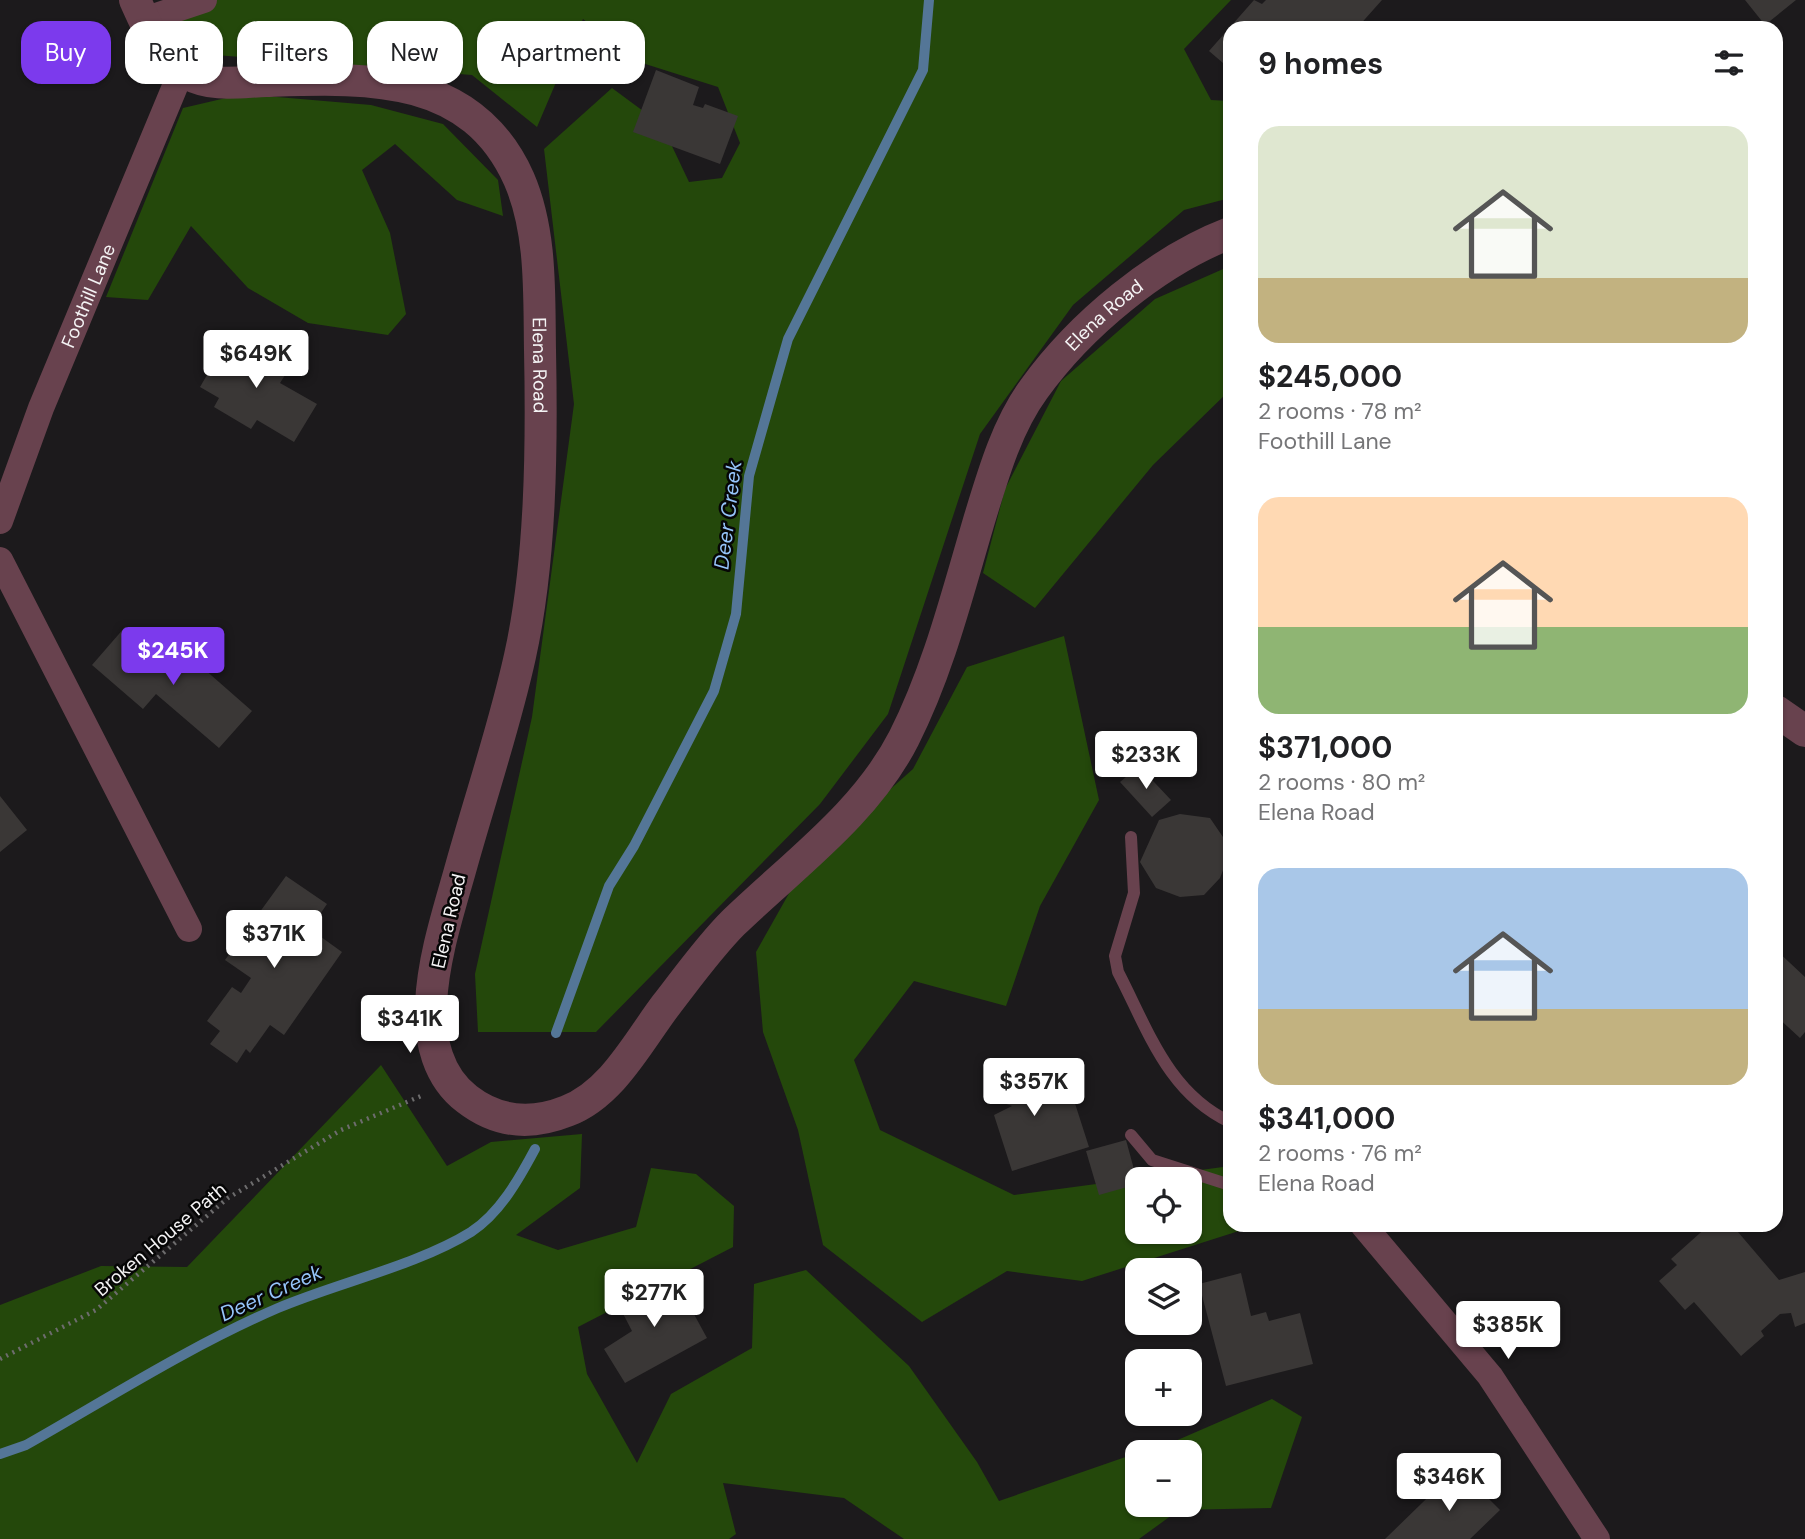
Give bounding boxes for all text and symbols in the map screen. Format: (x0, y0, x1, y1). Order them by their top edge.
chip: Buy (21, 21, 111, 84)
chip: Rent (125, 21, 223, 84)
chip: Filters (237, 21, 353, 84)
chip: New (367, 21, 463, 84)
chip: Apartment (477, 21, 645, 84)
text: 9 homes (1258, 44, 1383, 83)
icon: filters (1710, 44, 1748, 82)
icon: home (1440, 171, 1566, 297)
street label: Foothill Lane (56, 240, 121, 352)
street label: Elena Road (1060, 274, 1148, 356)
street label: Elena Road (527, 317, 553, 413)
pin: $649K (207, 330, 305, 390)
text: $649K (219, 338, 293, 368)
text: $245,000 (1258, 357, 1402, 396)
text: 2 rooms · 78 m² (1258, 396, 1422, 426)
text: Foothill Lane (1258, 426, 1392, 456)
water label: Deer Creek (707, 459, 749, 571)
icon: home (1440, 542, 1566, 668)
pin: $245K (124, 628, 222, 687)
text: $245K (137, 635, 209, 665)
text: $371,000 (1258, 728, 1392, 767)
pin: $233K (1097, 732, 1195, 791)
text: $233K (1111, 739, 1181, 769)
text: 2 rooms · 80 m² (1258, 767, 1425, 797)
text: Elena Road (1258, 797, 1375, 827)
street label: Elena Road (425, 871, 471, 971)
pin: $371K (225, 911, 323, 970)
icon: home (1440, 913, 1566, 1039)
text: $371K (242, 918, 306, 948)
pin: $341K (361, 996, 459, 1055)
text: $341K (377, 1003, 443, 1033)
pin: $357K (985, 1058, 1083, 1118)
text: $357K (999, 1066, 1069, 1096)
text: $341,000 (1258, 1099, 1395, 1138)
text: 2 rooms · 76 m² (1258, 1138, 1422, 1168)
map controls (1125, 1167, 1202, 1517)
button: locate (1125, 1167, 1202, 1244)
text: Elena Road (1258, 1168, 1375, 1198)
street label: Broken House Path (89, 1177, 231, 1302)
water label: Deer Creek (215, 1258, 327, 1328)
button: layers (1125, 1258, 1202, 1335)
pin: $277K (605, 1270, 703, 1329)
text: $277K (621, 1277, 687, 1307)
pin: $385K (1459, 1302, 1557, 1361)
text: $385K (1472, 1309, 1544, 1339)
button: + (1125, 1349, 1202, 1426)
button: − (1125, 1440, 1202, 1517)
pin: $346K (1400, 1454, 1498, 1513)
text: $346K (1413, 1461, 1485, 1491)

